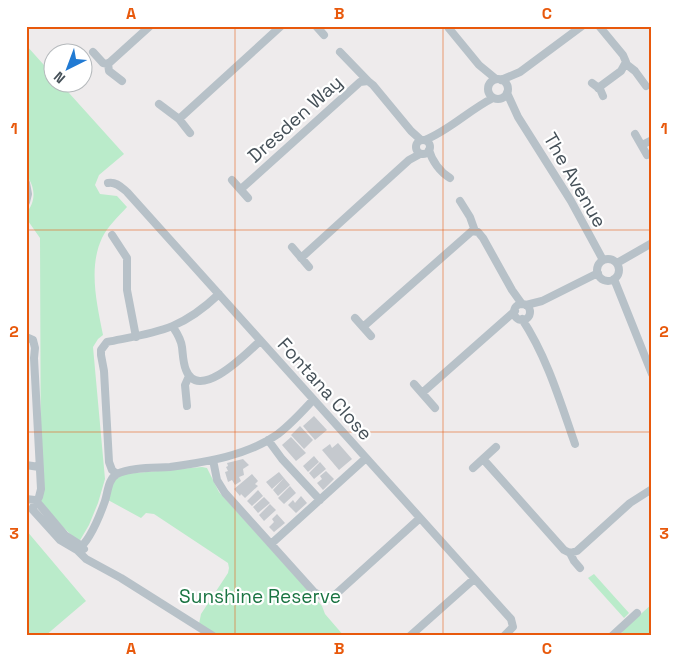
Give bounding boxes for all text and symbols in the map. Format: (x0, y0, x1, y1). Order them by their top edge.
text: A (126, 3, 136, 24)
text: B (334, 3, 344, 24)
text: C (542, 3, 552, 24)
north arrow (42, 42, 92, 92)
text: N (50, 68, 69, 87)
street label: Dresden Way (242, 70, 348, 168)
text: 1 (10, 118, 18, 139)
text: 1 (660, 118, 668, 139)
street label: The Avenue (538, 128, 612, 232)
text: 2 (9, 321, 19, 342)
text: 2 (659, 321, 669, 342)
street label: Fontana Close (272, 332, 378, 446)
text: 3 (9, 523, 19, 544)
text: 3 (659, 523, 669, 544)
park label: Sunshine Reserve (179, 584, 341, 609)
text: A (126, 638, 136, 659)
text: B (334, 638, 344, 659)
text: C (542, 638, 552, 659)

